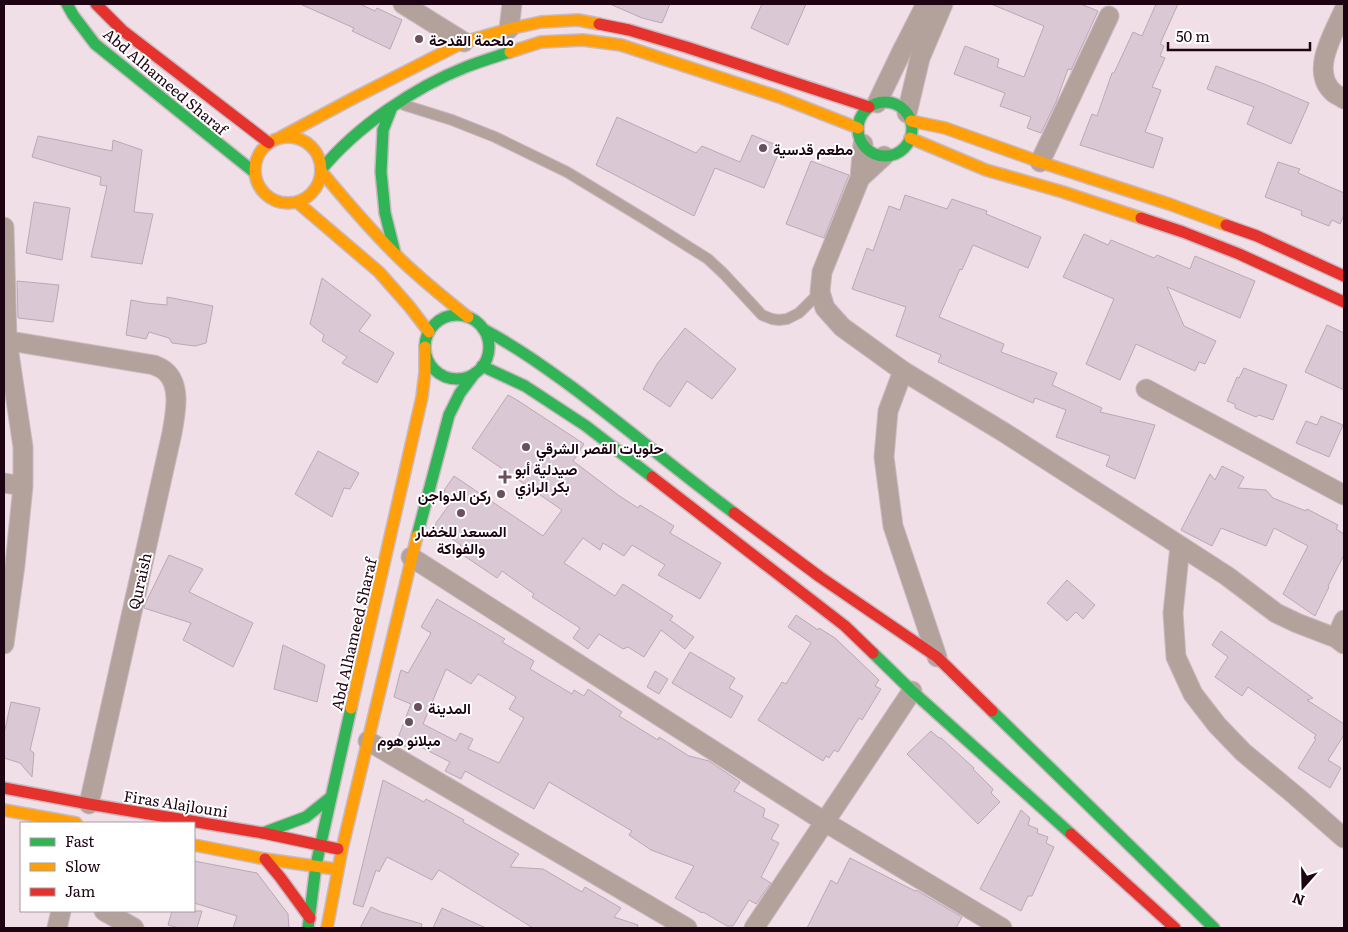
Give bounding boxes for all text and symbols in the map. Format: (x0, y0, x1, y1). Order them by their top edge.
scale bar (1168, 20, 1310, 52)
street label: Abd Alhameed Sharaf (99, 22, 234, 141)
text: 50 m (1176, 24, 1210, 47)
place label: ملحمة القدحة (429, 28, 514, 51)
marker: ملحمة القدحة (413, 33, 425, 45)
place label: مطعم قدسية (773, 137, 853, 160)
marker: مطعم قدسية (757, 142, 769, 154)
place label: حلويات القصر الشرقي (536, 436, 664, 462)
marker: حلويات القصر الشرقي (520, 441, 532, 453)
place label: صيدلية أبو بكر الرازي (515, 457, 578, 500)
marker: صيدلية أبو بكر الرازي (499, 471, 511, 483)
place label: ركن الدواجن (418, 483, 491, 506)
marker: ركن الدواجن (495, 488, 507, 500)
marker: المسعد للخضار والفواكة (455, 507, 467, 519)
place label: المسعد للخضار والفواكة (414, 519, 507, 559)
street label: Quraish (121, 550, 157, 612)
street label: Abd Alhameed Sharaf (324, 554, 382, 713)
place label: المدينة (428, 696, 471, 719)
marker: المدينة (412, 701, 424, 713)
marker: مبلانو هوم (403, 716, 415, 728)
place label: مبلانو هوم (377, 728, 441, 751)
street label: Firas Alajlouni (122, 783, 230, 823)
legend (20, 822, 195, 912)
text: Fast (65, 829, 94, 852)
text: Slow (65, 854, 100, 877)
north arrow (1278, 862, 1328, 912)
text: Jam (65, 879, 96, 902)
text: N (1289, 889, 1307, 912)

